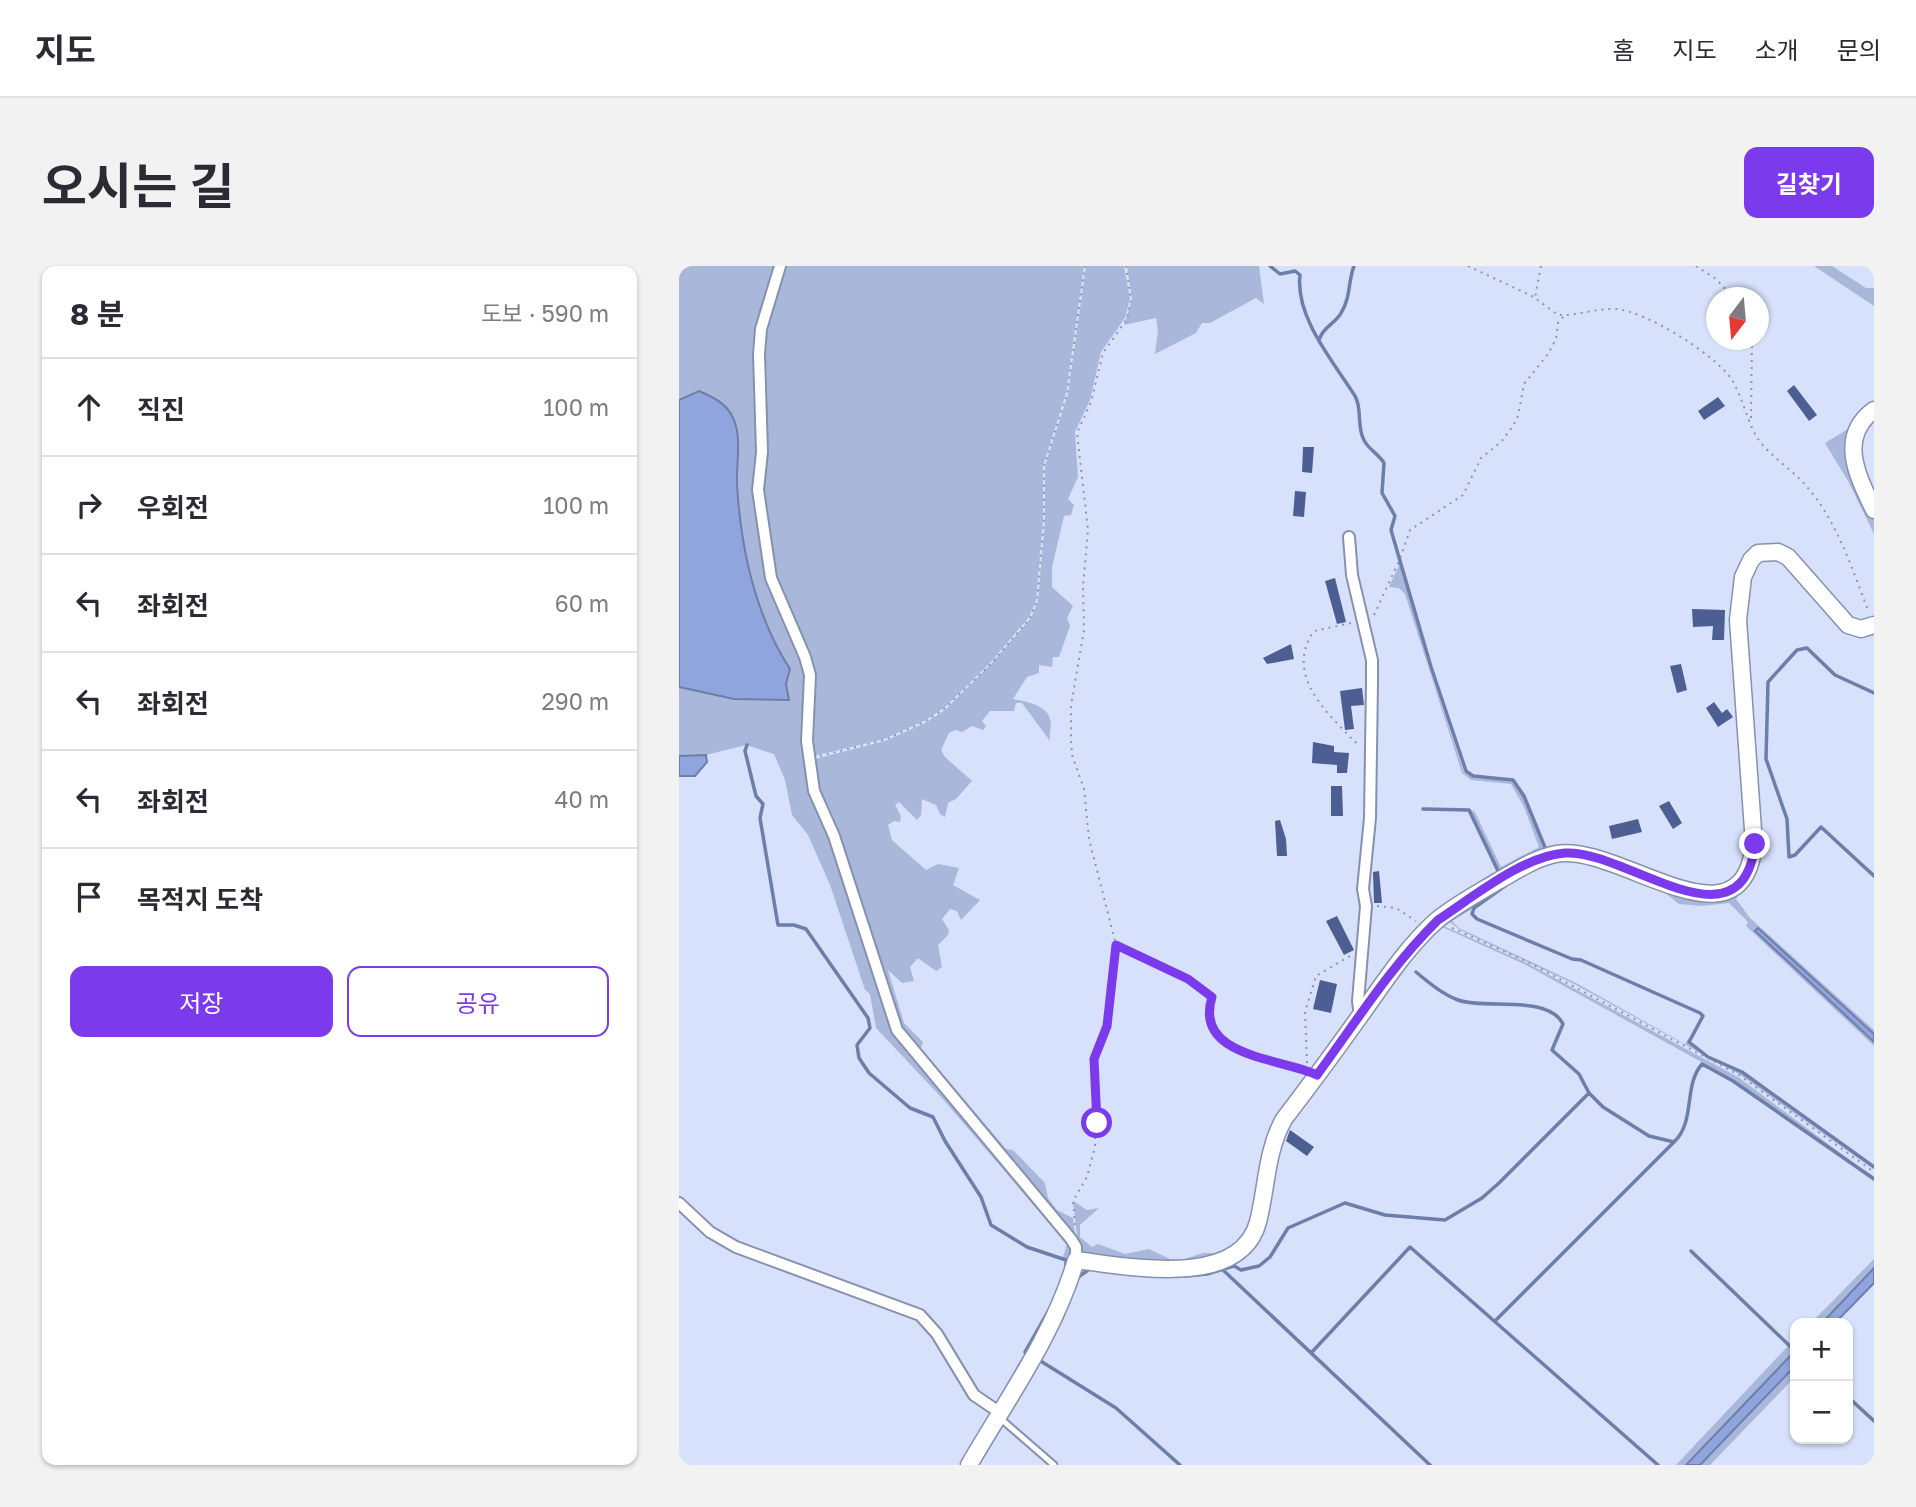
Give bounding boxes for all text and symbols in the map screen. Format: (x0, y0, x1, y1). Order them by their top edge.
text: 지도 (35, 30, 96, 69)
text: 홈 (1612, 35, 1634, 64)
text: 지도 (1672, 35, 1717, 64)
text: 소개 (1755, 35, 1799, 64)
text: 문의 (1837, 35, 1881, 64)
button: 길찾기 (1744, 147, 1874, 218)
text: 오시는 길 (42, 156, 235, 215)
north arrow (1706, 287, 1769, 350)
text: 8 분 (70, 296, 124, 332)
text: 도보 · 590 m (481, 299, 609, 327)
icon: ahead (70, 388, 108, 426)
text: 100 m (543, 393, 609, 421)
text: 직진 (137, 394, 185, 425)
icon: right (70, 486, 108, 524)
text: 100 m (543, 491, 609, 519)
text: 우회전 (137, 492, 209, 523)
icon: left (70, 584, 108, 622)
text: 60 m (555, 589, 609, 617)
text: 좌회전 (137, 590, 209, 621)
icon: left (70, 682, 108, 720)
text: 290 m (541, 687, 609, 715)
text: 좌회전 (137, 688, 209, 719)
icon: left (70, 780, 108, 818)
text: 40 m (555, 785, 609, 813)
text: 좌회전 (137, 786, 209, 817)
route end (1739, 828, 1770, 859)
icon: arrive (70, 878, 108, 916)
text: 목적지 도착 (137, 884, 263, 915)
button: 저장 (70, 966, 333, 1037)
button: 공유 (347, 966, 609, 1037)
route start (1081, 1107, 1112, 1138)
map controls (1790, 1318, 1853, 1444)
button: + (1790, 1318, 1853, 1381)
button: − (1790, 1381, 1853, 1444)

